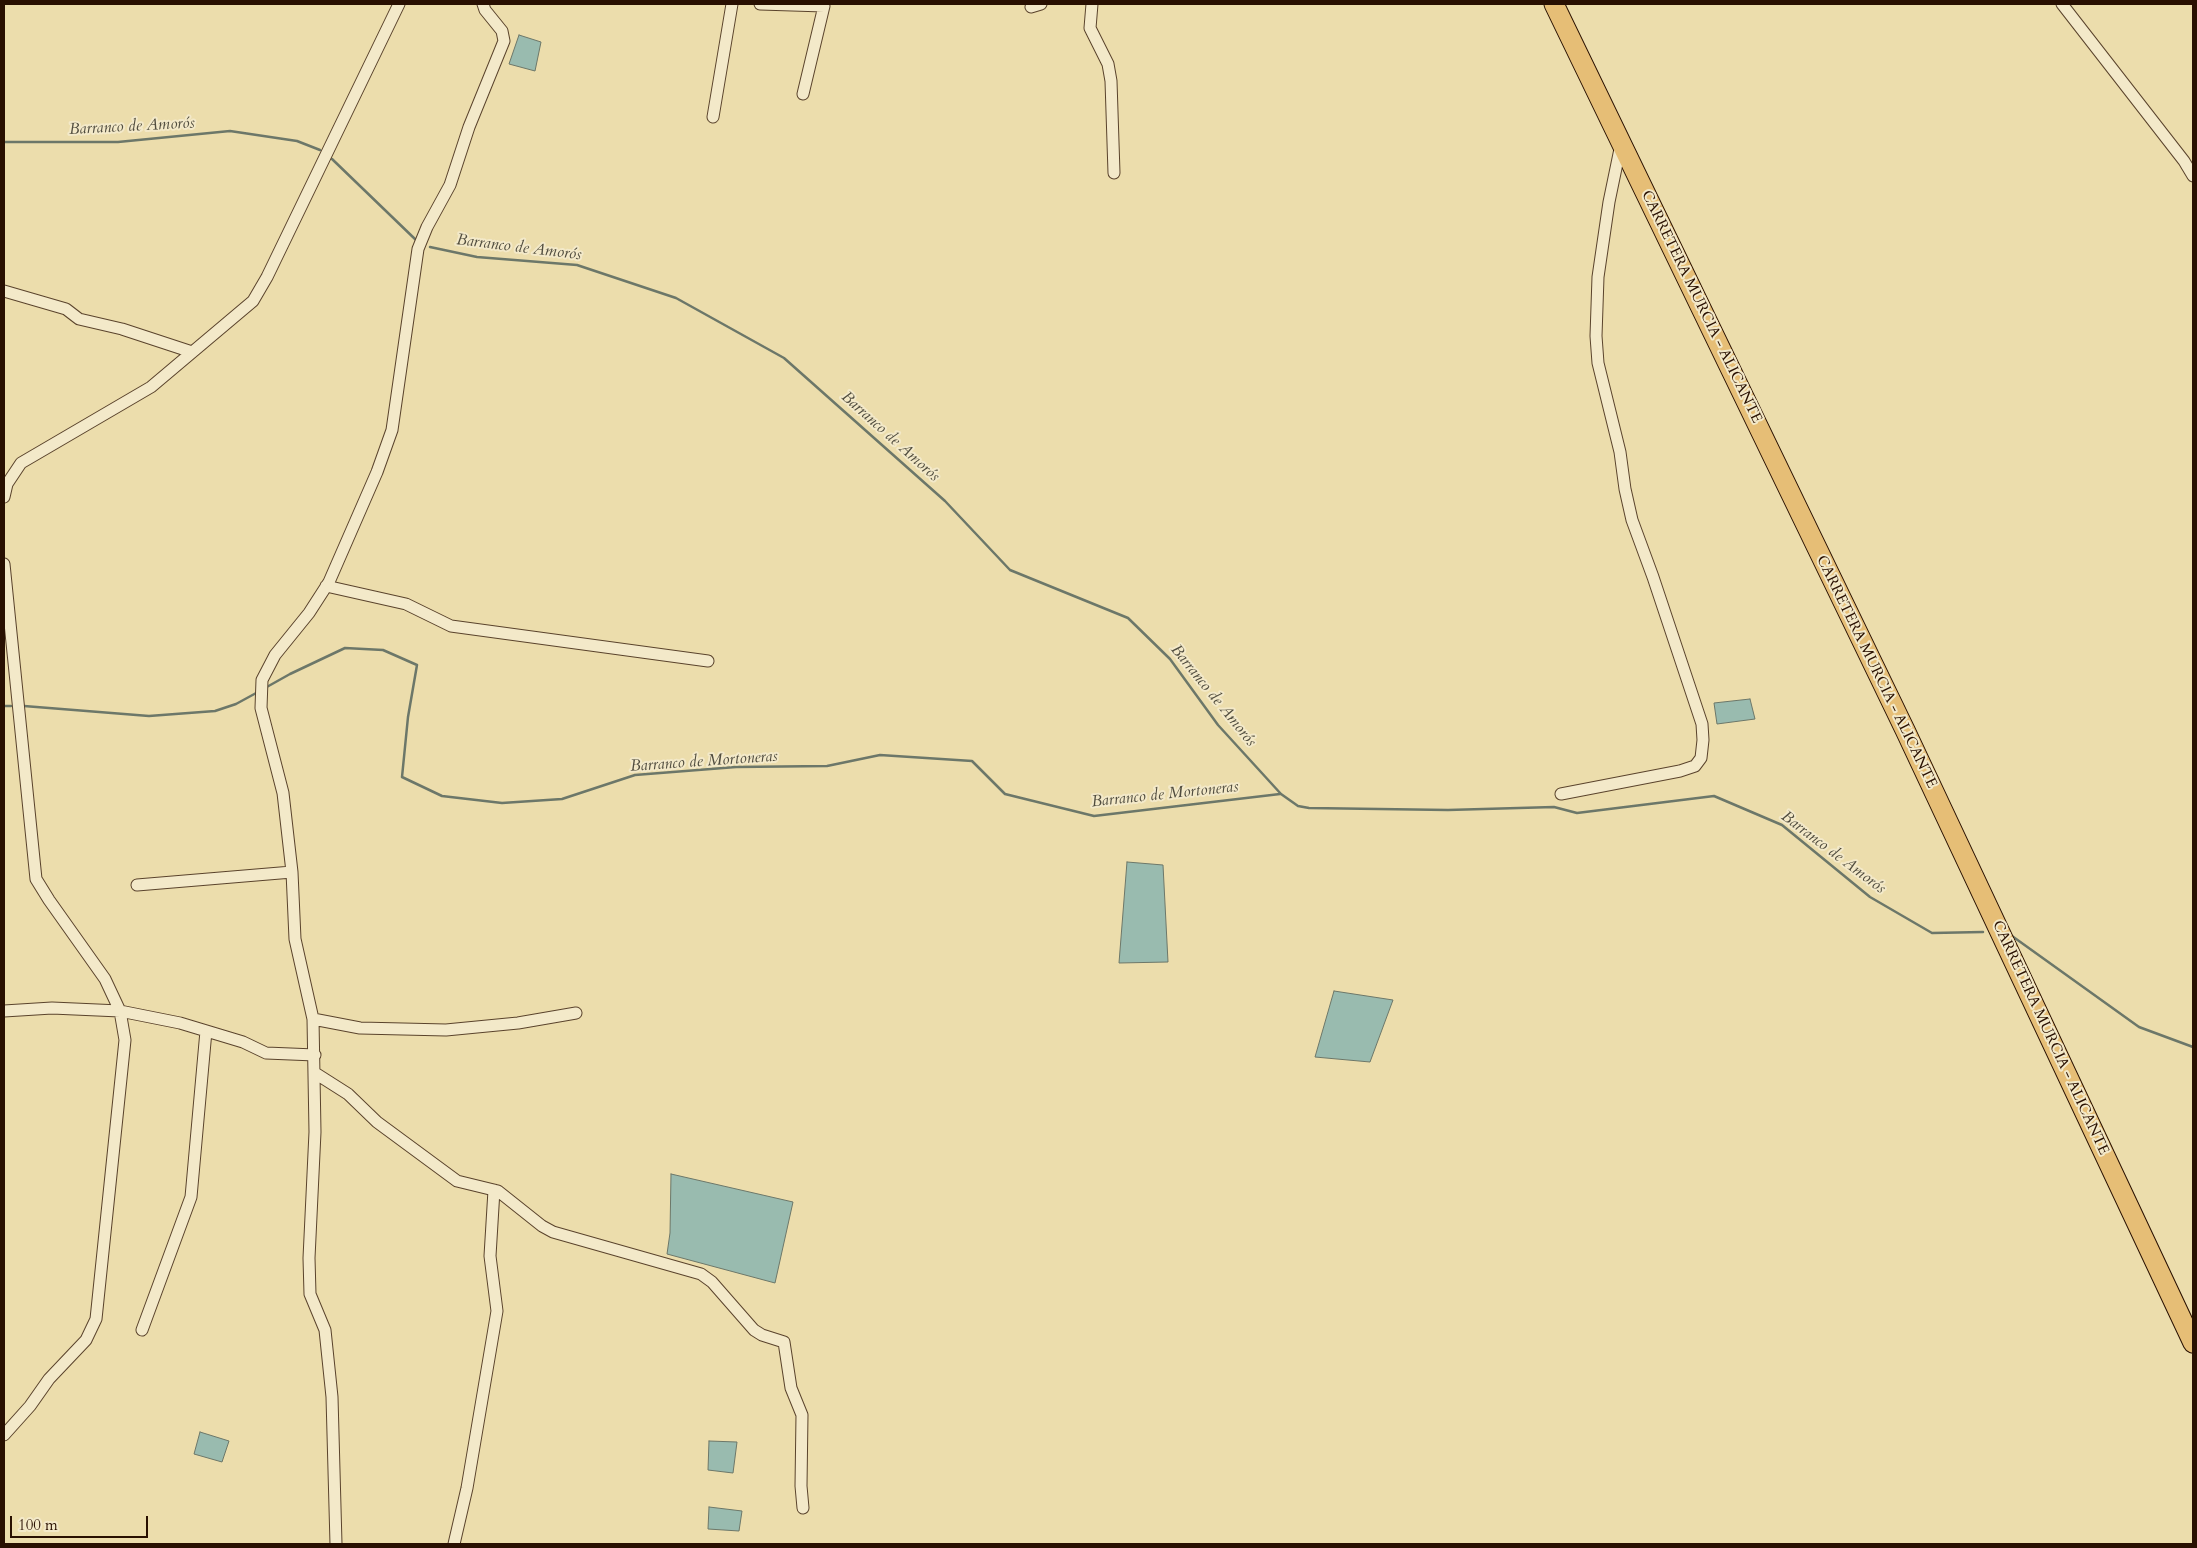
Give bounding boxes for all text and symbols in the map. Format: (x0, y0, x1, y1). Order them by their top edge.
water label: Barranco de Amorós (69, 114, 195, 140)
street label: CARRETERA MURCIA - ALICANTE (1637, 188, 1765, 426)
water label: Barranco de Amorós (455, 231, 583, 265)
water label: Barranco de Amorós (837, 388, 943, 486)
street label: CARRETERA MURCIA - ALICANTE (1812, 553, 1940, 791)
water label: Barranco de Amorós (1166, 641, 1260, 751)
water label: Barranco de Mortoneras (630, 747, 778, 777)
water label: Barranco de Mortoneras (1091, 778, 1239, 812)
water label: Barranco de Amorós (1777, 807, 1889, 899)
street label: CARRETERA MURCIA - ALICANTE (1988, 918, 2112, 1158)
scale bar (12, 1506, 150, 1538)
text: 100 m (18, 1515, 58, 1535)

